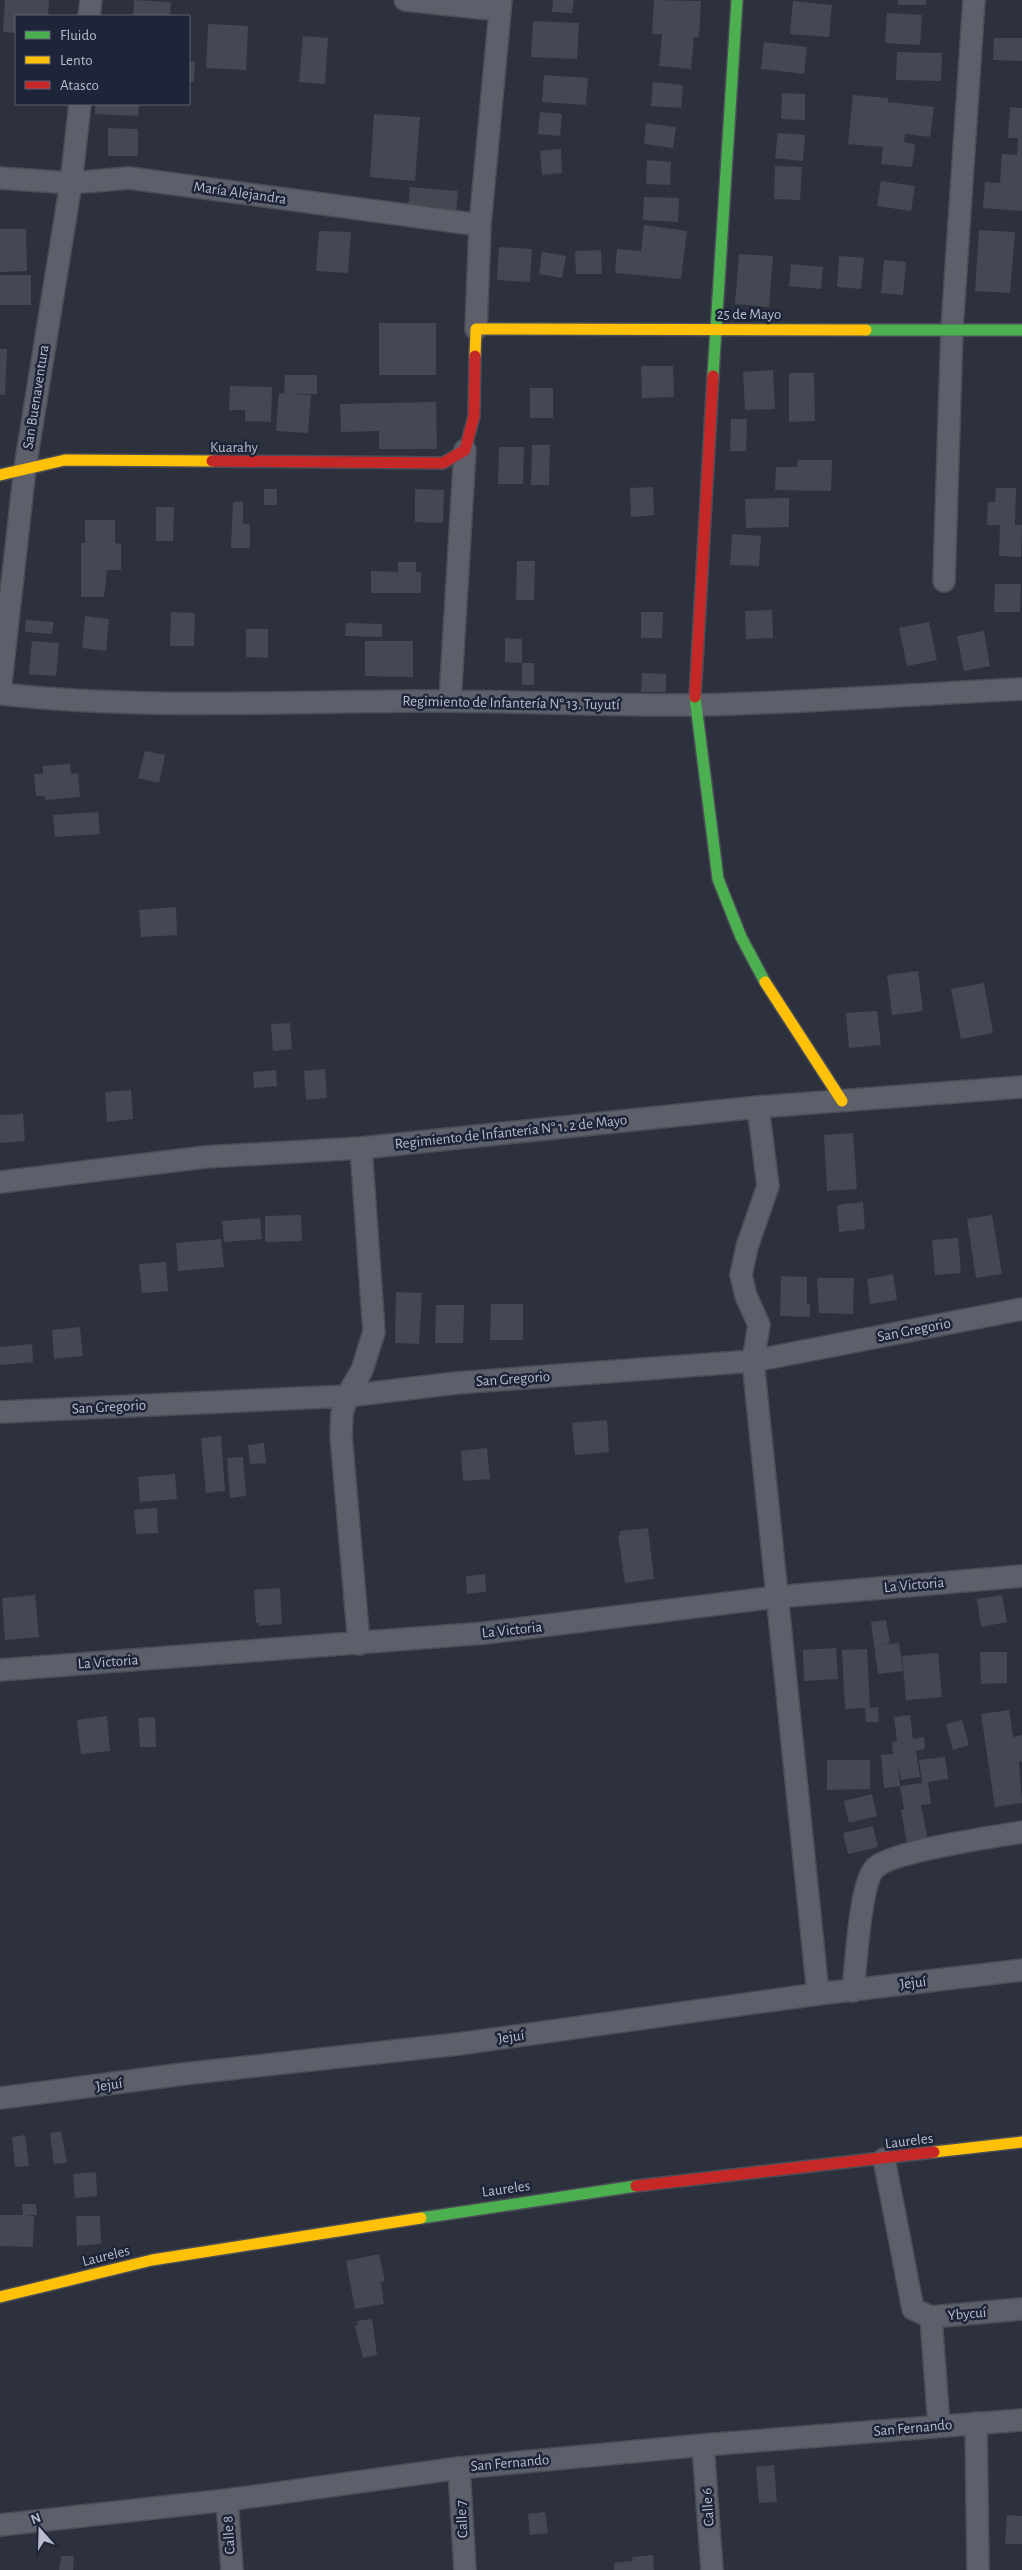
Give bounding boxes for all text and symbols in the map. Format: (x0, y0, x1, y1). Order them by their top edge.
legend (15, 15, 190, 105)
text: Fluido (60, 28, 97, 43)
text: Lento (60, 53, 93, 68)
text: Atasco (60, 78, 99, 93)
street label: María Alejandra (193, 179, 287, 207)
street label: 25 de Mayo (717, 307, 781, 322)
street label: San Buenaventura (20, 344, 52, 450)
street label: Kuarahy (210, 440, 259, 455)
street label: Regimiento de Infantería N° 13. Tuyutí (402, 694, 620, 712)
street label: Regimiento de Infantería N° 1. 2 de Mayo (394, 1112, 628, 1152)
street label: San Gregorio (876, 1316, 952, 1344)
street label: San Gregorio (475, 1369, 551, 1389)
street label: San Gregorio (71, 1398, 147, 1416)
street label: La Victoria (883, 1575, 945, 1595)
street label: La Victoria (481, 1619, 543, 1641)
street label: La Victoria (77, 1652, 139, 1672)
street label: Jejuí (899, 1974, 927, 1992)
street label: Jejuí (497, 2028, 526, 2046)
street label: Jejuí (95, 2076, 124, 2094)
street label: Laureles (884, 2131, 934, 2151)
street label: Laureles (481, 2178, 531, 2200)
street label: Laureles (81, 2243, 131, 2269)
street label: Ybycuí (947, 2305, 987, 2323)
street label: San Fernando (873, 2417, 953, 2439)
street label: San Fernando (470, 2452, 550, 2474)
street label: Calle 6 (699, 2487, 717, 2527)
street label: Calle 7 (454, 2500, 470, 2538)
north arrow (15, 2505, 65, 2555)
text: N (29, 2510, 43, 2527)
street label: Calle 8 (220, 2515, 238, 2555)

